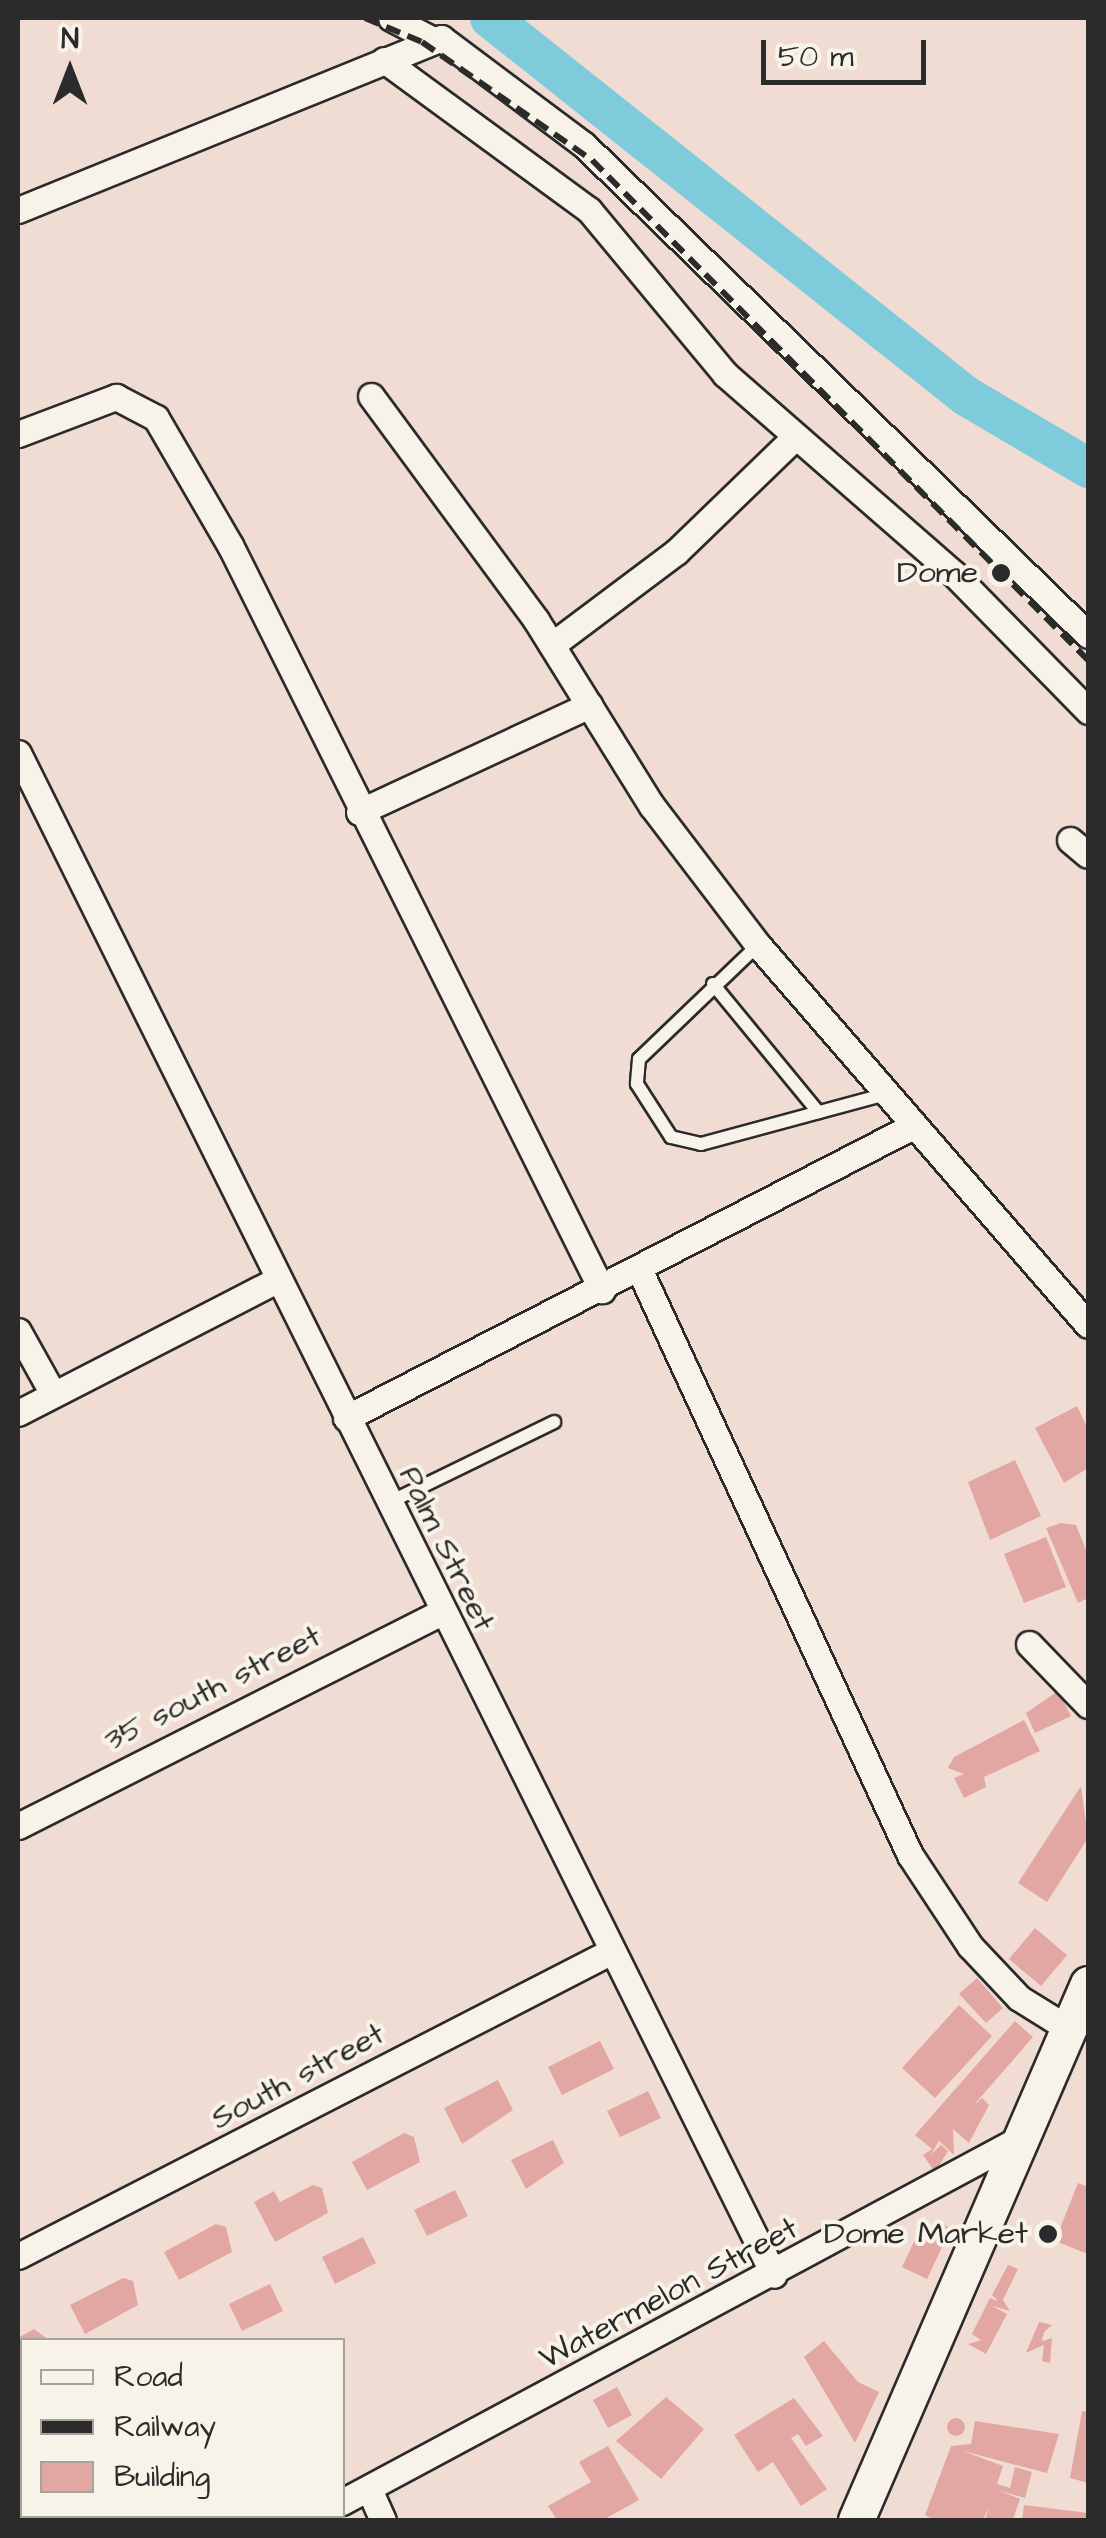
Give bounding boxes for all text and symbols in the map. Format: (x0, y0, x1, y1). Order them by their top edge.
north arrow (20, 20, 120, 120)
text: N (61, 20, 79, 59)
scale bar (766, 20, 931, 82)
text: 50 m (778, 36, 854, 78)
place label: Dome (897, 554, 978, 592)
marker: Dome (988, 560, 1014, 586)
street label: Palm Street (390, 1461, 502, 1637)
street label: 35 south street (98, 1618, 328, 1760)
street label: South street (205, 2015, 391, 2139)
street label: Watermelon Street (533, 2210, 805, 2378)
place label: Dome Market (824, 2215, 1028, 2253)
marker: Dome Market (1037, 2223, 1059, 2245)
legend (20, 2338, 345, 2518)
text: Road (114, 2356, 183, 2398)
text: Railway (114, 2406, 216, 2448)
text: Building (114, 2456, 210, 2498)

